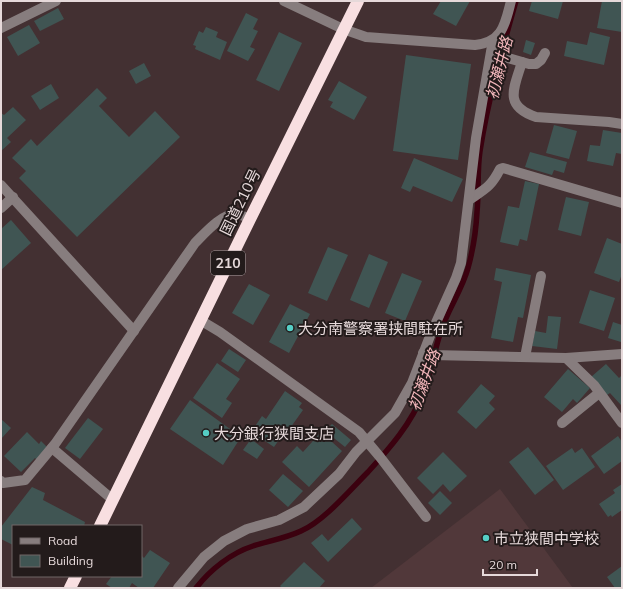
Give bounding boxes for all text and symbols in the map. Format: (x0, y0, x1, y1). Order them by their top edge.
water label: 初瀬井路 (482, 33, 517, 101)
street label: 国道210号 (216, 165, 264, 239)
road number: 210 (211, 251, 245, 275)
place label: 大分南警察署挟間駐在所 (298, 319, 463, 338)
marker: 大分南警察署挟間駐在所 (285, 323, 295, 333)
water label: 初瀬井路 (404, 345, 445, 413)
place label: 大分銀行狭間支店 (214, 424, 334, 443)
marker: 大分銀行狭間支店 (201, 428, 211, 438)
legend (12, 525, 142, 577)
place label: 市立狭間中学校 (494, 529, 599, 548)
text: Road (48, 533, 77, 548)
marker: 市立狭間中学校 (481, 533, 491, 543)
scale bar (483, 551, 537, 577)
text: Building (48, 553, 93, 568)
text: 20 m (489, 557, 517, 572)

